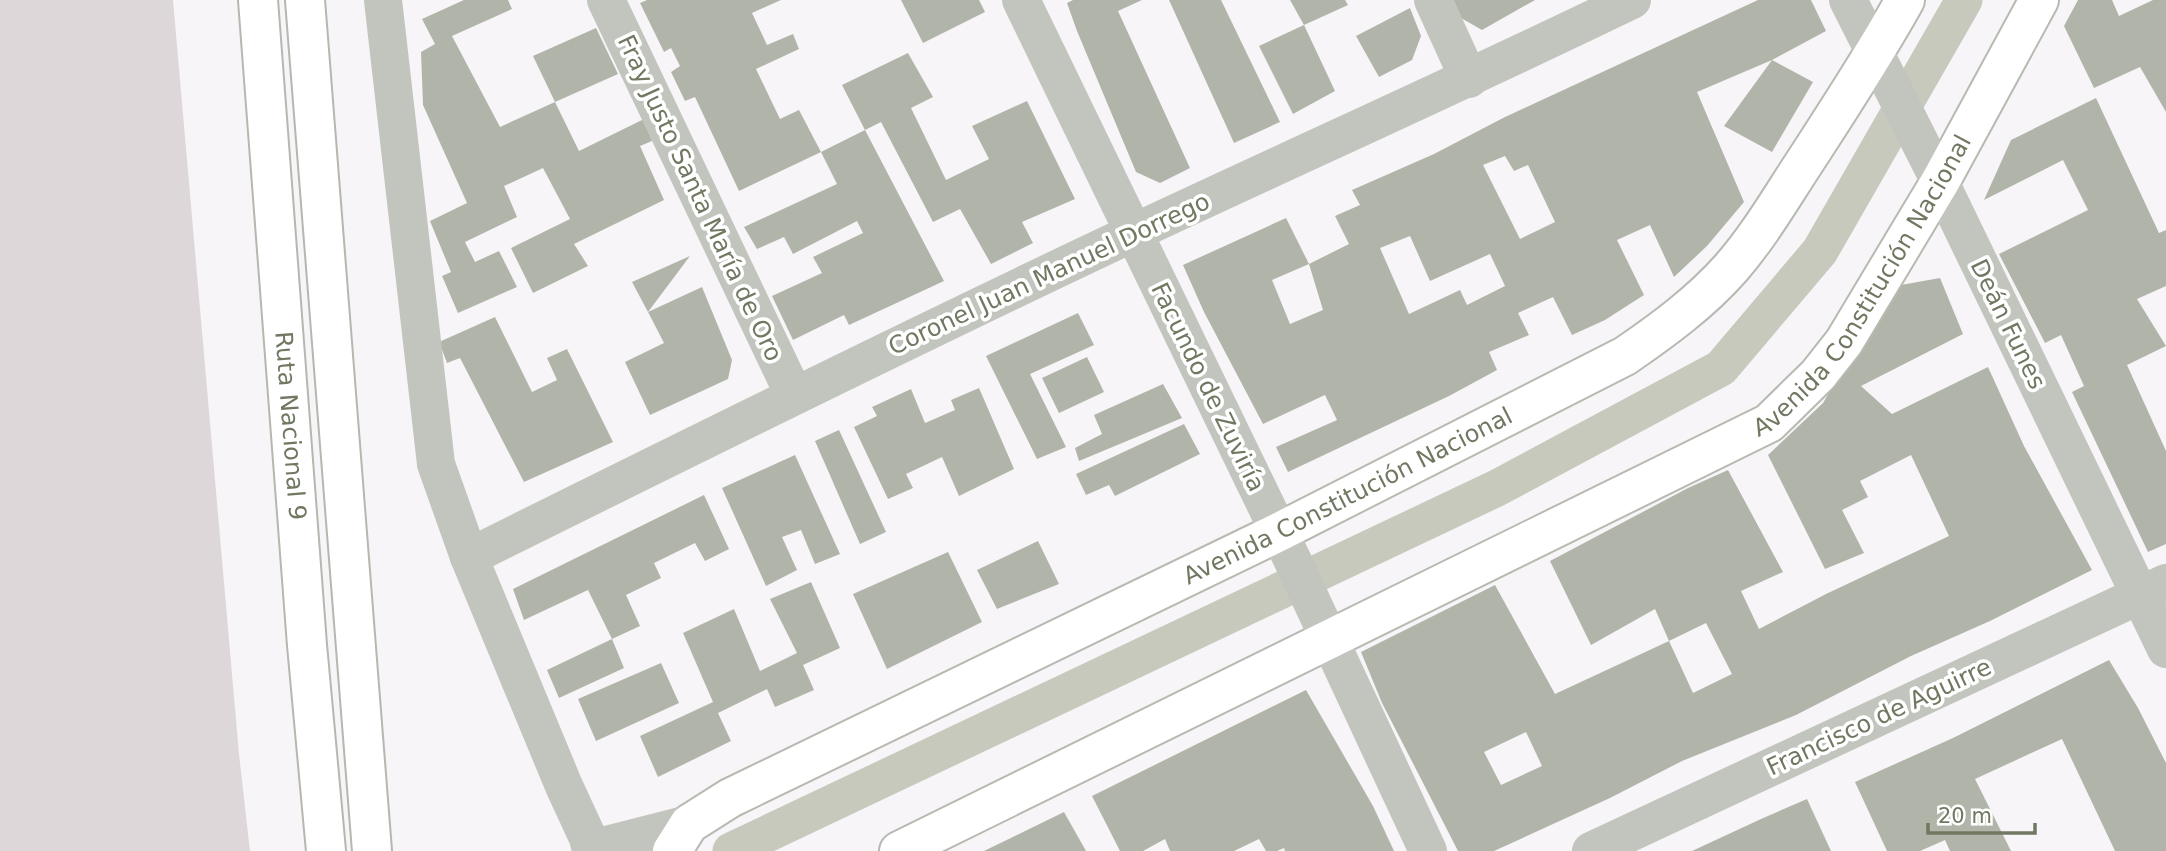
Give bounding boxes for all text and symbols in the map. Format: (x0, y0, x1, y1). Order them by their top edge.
street label: Fray Justo Santa María de Oro (612, 30, 788, 366)
street label: Avenida Constitución Nacional (1749, 130, 1977, 443)
street label: Coronel Juan Manuel Dorrego (884, 187, 1214, 361)
street label: Deán Funes (1965, 255, 2051, 393)
street label: Facundo de Zuviría (1145, 278, 1271, 496)
street label: Ruta Nacional 9 (269, 330, 311, 521)
street label: Avenida Constitución Nacional (1179, 402, 1517, 590)
street label: Francisco de Aguirre (1762, 653, 1996, 781)
scale bar (1928, 792, 2035, 836)
text: 20 m (1938, 804, 1992, 828)

